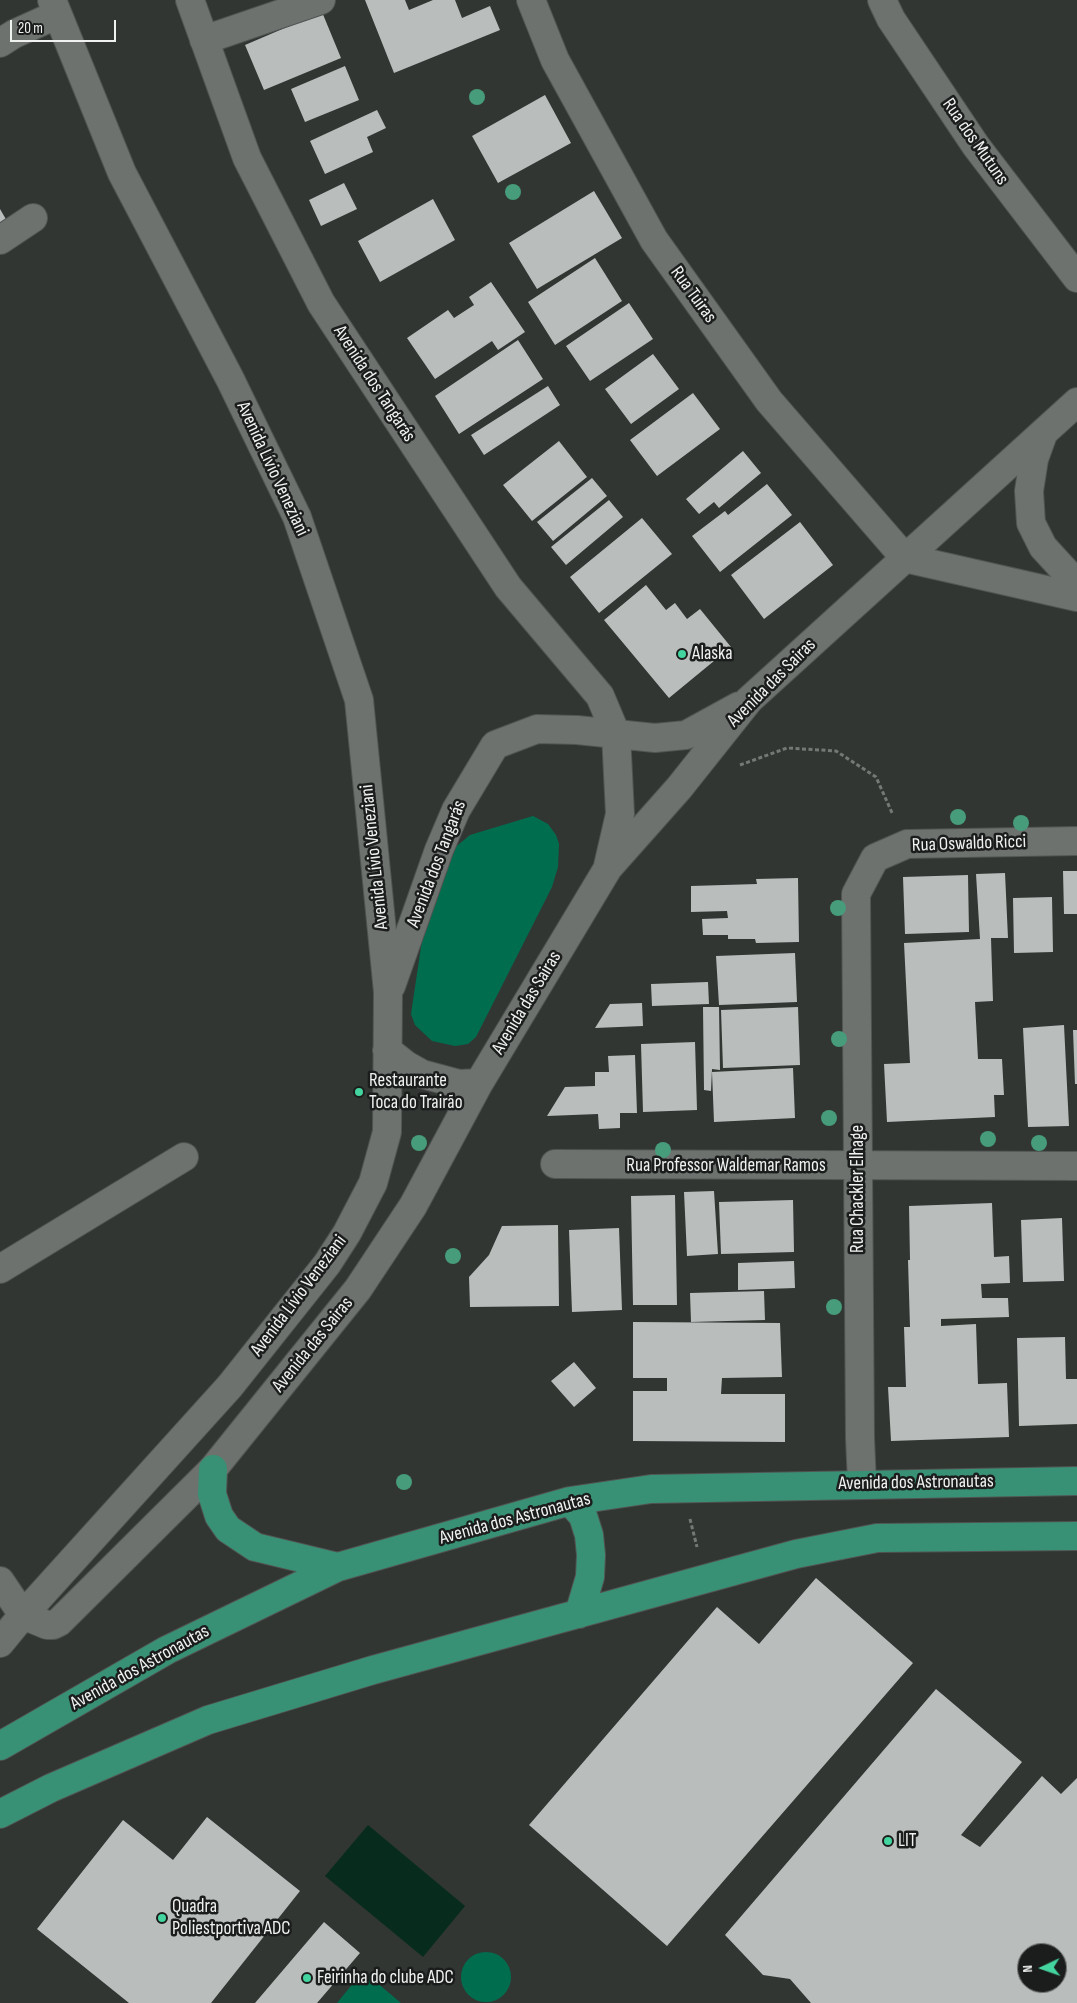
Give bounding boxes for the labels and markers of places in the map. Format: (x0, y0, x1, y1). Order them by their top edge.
place label: Alaska (692, 643, 733, 665)
marker: Alaska (676, 648, 688, 660)
place label: Restaurante Toca do Trairão (369, 1070, 463, 1114)
marker: Restaurante Toca do Trairão (353, 1086, 365, 1098)
place label: LIT (898, 1830, 917, 1852)
marker: LIT (882, 1835, 894, 1847)
place label: Quadra Poliestportiva ADC (172, 1896, 290, 1940)
marker: Quadra Poliestportiva ADC (156, 1912, 168, 1924)
place label: Feirinha do clube ADC (317, 1967, 454, 1989)
marker: Feirinha do clube ADC (301, 1972, 313, 1984)

